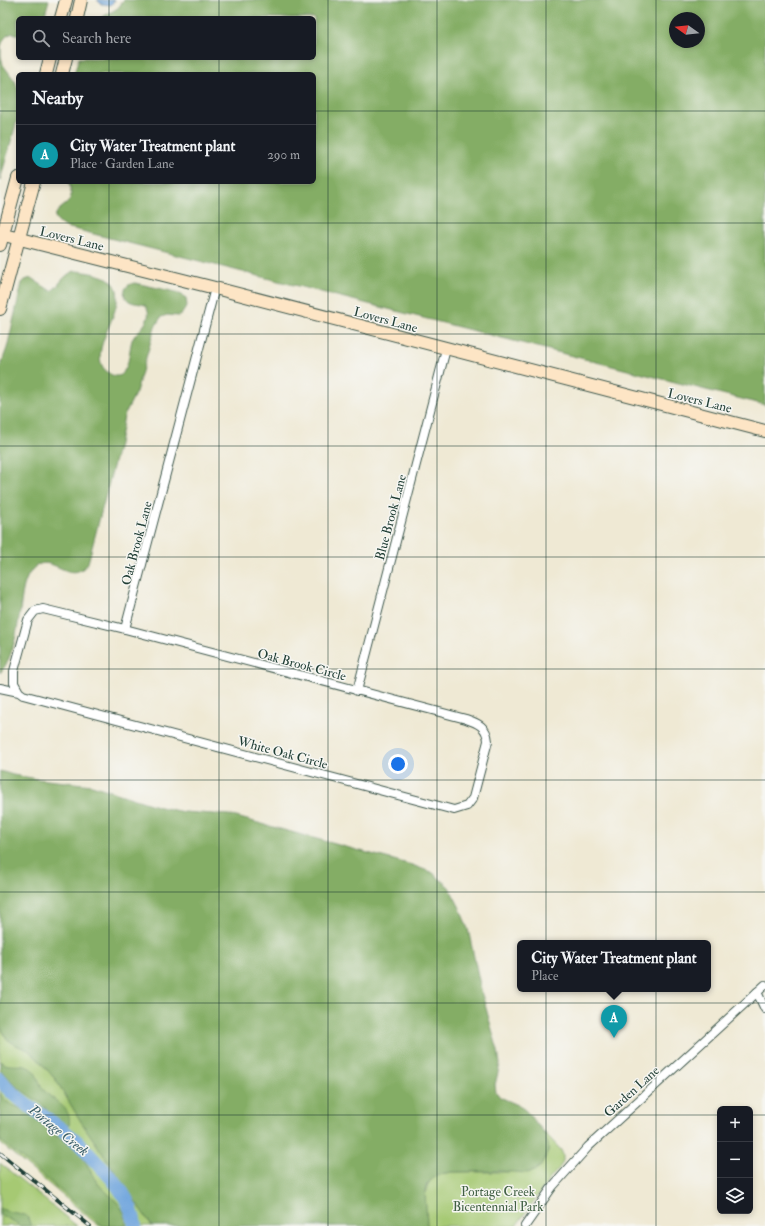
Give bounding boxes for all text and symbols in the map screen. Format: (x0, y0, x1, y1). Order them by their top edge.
north arrow (669, 12, 705, 48)
search box (16, 16, 316, 60)
icon: search (30, 27, 52, 49)
text: Search here (62, 29, 131, 48)
text: Nearby (32, 88, 83, 109)
text: City Water Treatment plant (70, 137, 235, 156)
text: A (41, 147, 49, 163)
text: 290 m (267, 147, 300, 163)
text: Place · Garden Lane (70, 156, 174, 172)
street label: Lovers Lane (38, 223, 106, 255)
street label: Lovers Lane (352, 304, 420, 336)
street label: Lovers Lane (666, 385, 734, 417)
street label: Blue Brook Lane (372, 472, 410, 562)
street label: Oak Brook Lane (118, 499, 156, 587)
street label: Oak Brook Circle (256, 645, 348, 685)
street label: White Oak Circle (235, 733, 330, 773)
your location (388, 754, 408, 774)
popup (517, 940, 711, 992)
text: City Water Treatment plant (531, 949, 697, 968)
text: Place (531, 968, 558, 984)
pin: A (601, 1005, 627, 1038)
street label: Garden Lane (601, 1062, 663, 1121)
water label: Portage Creek (25, 1101, 92, 1160)
map controls (717, 1106, 753, 1214)
button: + (717, 1106, 753, 1142)
button: − (717, 1142, 753, 1178)
button: layers (717, 1178, 753, 1214)
park label: Portage Creek Bicentennial Park (453, 1184, 544, 1215)

